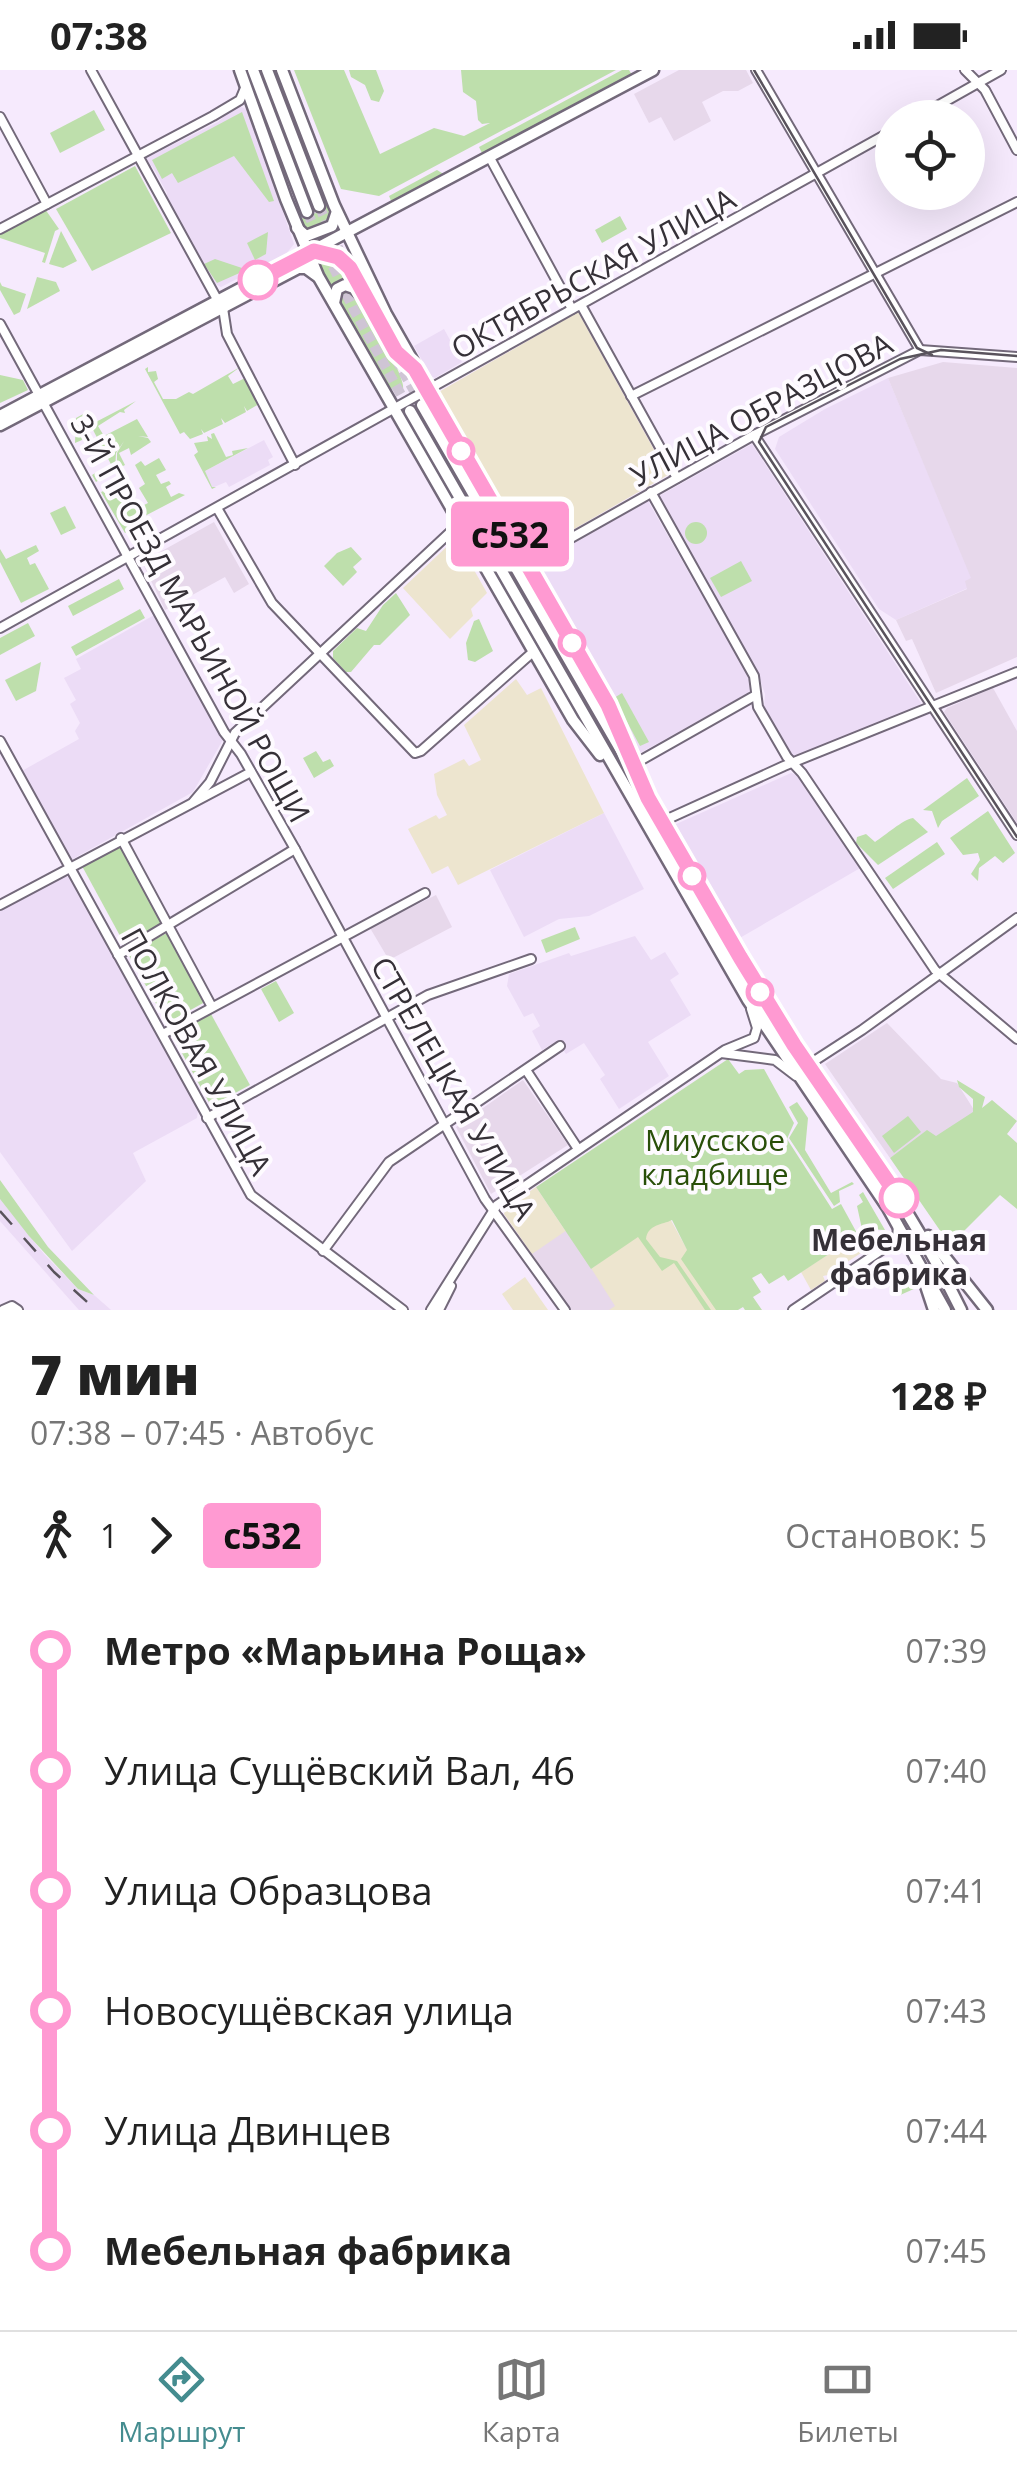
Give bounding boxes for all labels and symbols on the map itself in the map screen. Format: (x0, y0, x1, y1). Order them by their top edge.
street label: ОКТЯБРЬСКАЯ УЛИЦА (444, 178, 742, 368)
unlabelled marker (239, 261, 277, 299)
street label: УЛИЦА ОБРАЗЦОВА (623, 323, 899, 495)
street label: 3-Й ПРОЕЗД МАРЬИНОЙ РОЩИ (62, 407, 320, 829)
unlabelled marker (448, 438, 474, 464)
line badge: с532 (440, 502, 580, 566)
unlabelled marker (559, 630, 585, 656)
unlabelled marker (679, 863, 705, 889)
street label: ПОЛКОВАЯ УЛИЦА (112, 920, 282, 1182)
street label: СТРЕЛЕЦКАЯ УЛИЦА (362, 949, 546, 1227)
unlabelled marker (747, 979, 773, 1005)
park label: Миусское кладбище (641, 1119, 789, 1194)
marker: Мебельная фабрика (880, 1179, 918, 1217)
place label: Мебельная фабрика (811, 1219, 987, 1294)

